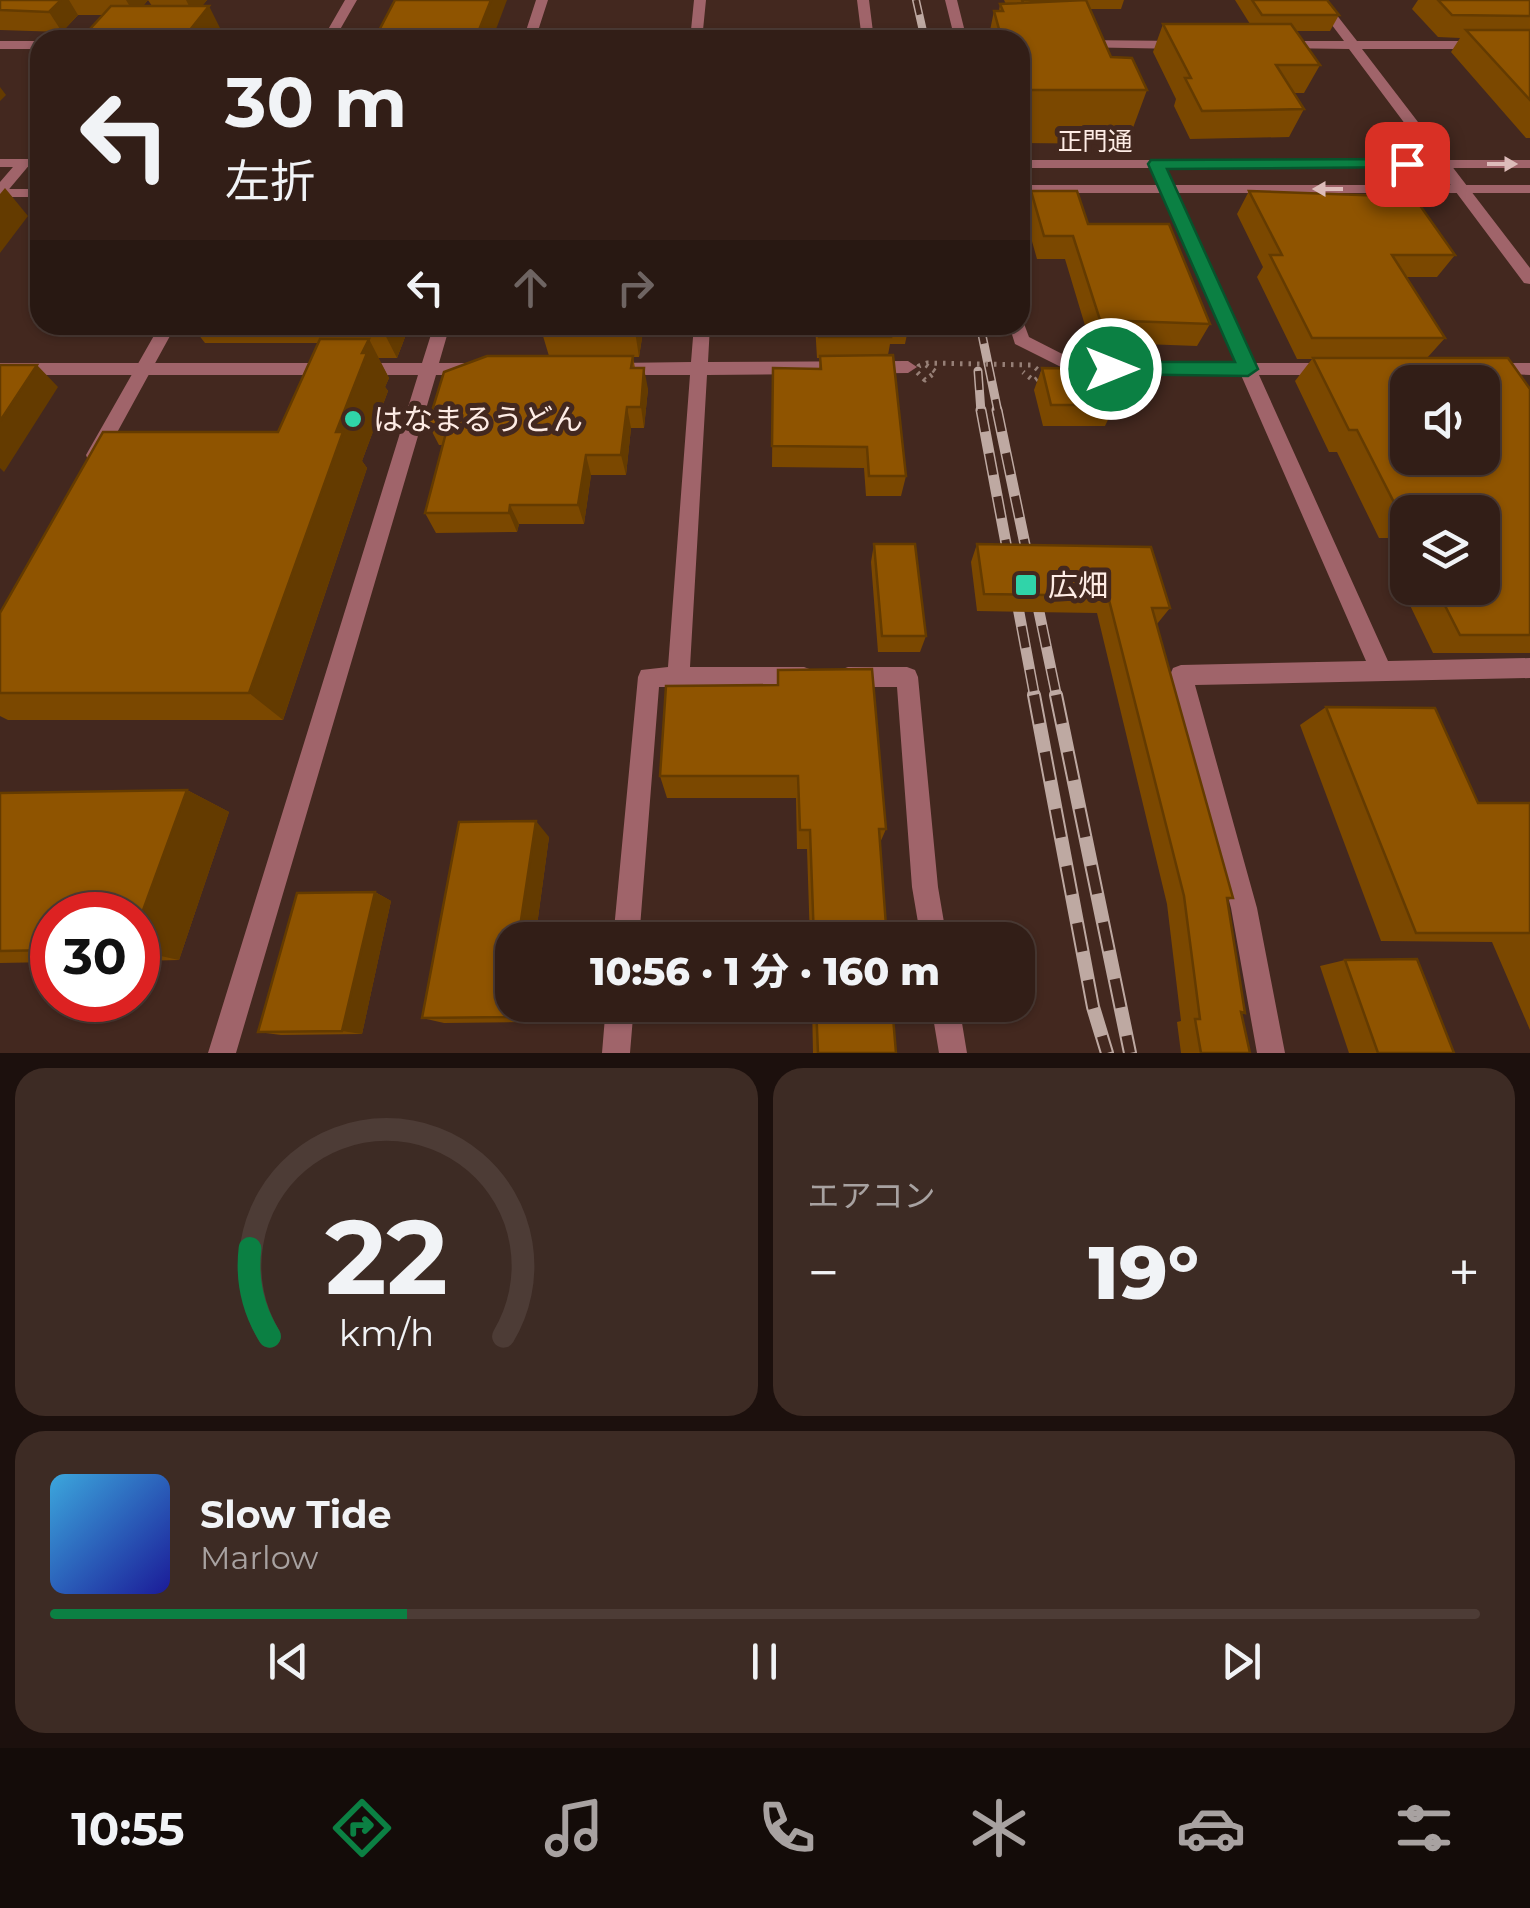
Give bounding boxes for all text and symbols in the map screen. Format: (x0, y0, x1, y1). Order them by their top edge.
text: 30 m (225, 59, 407, 145)
icon: left (60, 70, 190, 200)
pin (1365, 122, 1450, 207)
street label: 正門通 (1057, 126, 1133, 156)
icon: arrive (1380, 137, 1435, 192)
text: 左折 (225, 153, 315, 208)
one-way arrow (1487, 156, 1519, 172)
one-way arrow (1311, 181, 1343, 197)
icon: left (398, 260, 453, 315)
icon: ahead (503, 260, 558, 315)
icon: right (608, 260, 663, 315)
position arrow (1059, 317, 1163, 421)
map controls (1390, 365, 1500, 605)
button: sound (1390, 365, 1500, 475)
place label: はなまるうどん (373, 401, 583, 438)
marker: はなまるうどん (342, 408, 364, 430)
button: layers (1390, 495, 1500, 605)
place label: 広畑 (1048, 567, 1108, 604)
marker: 広畑 (1013, 572, 1039, 598)
speed limit sign: 30 (30, 892, 160, 1022)
text: 10:56 · 1 分 · 160 m (590, 948, 940, 995)
text: エアコン (808, 1176, 936, 1215)
text: 22 (325, 1193, 448, 1320)
text: 19° (1089, 1226, 1199, 1318)
text: − (808, 1239, 839, 1306)
text: + (1448, 1239, 1480, 1306)
text: km/h (339, 1311, 434, 1355)
text: Slow Tide (200, 1491, 392, 1538)
text: Marlow (200, 1538, 318, 1577)
icon: previous (261, 1634, 316, 1689)
icon: pause (737, 1634, 792, 1689)
icon: next (1214, 1634, 1269, 1689)
icon: directions (327, 1793, 397, 1863)
icon: music (539, 1793, 609, 1863)
icon: phone (752, 1793, 822, 1863)
icon: climate (964, 1793, 1034, 1863)
icon: car (1176, 1793, 1246, 1863)
icon: filters (1389, 1793, 1459, 1863)
text: 10:55 (71, 1801, 185, 1856)

